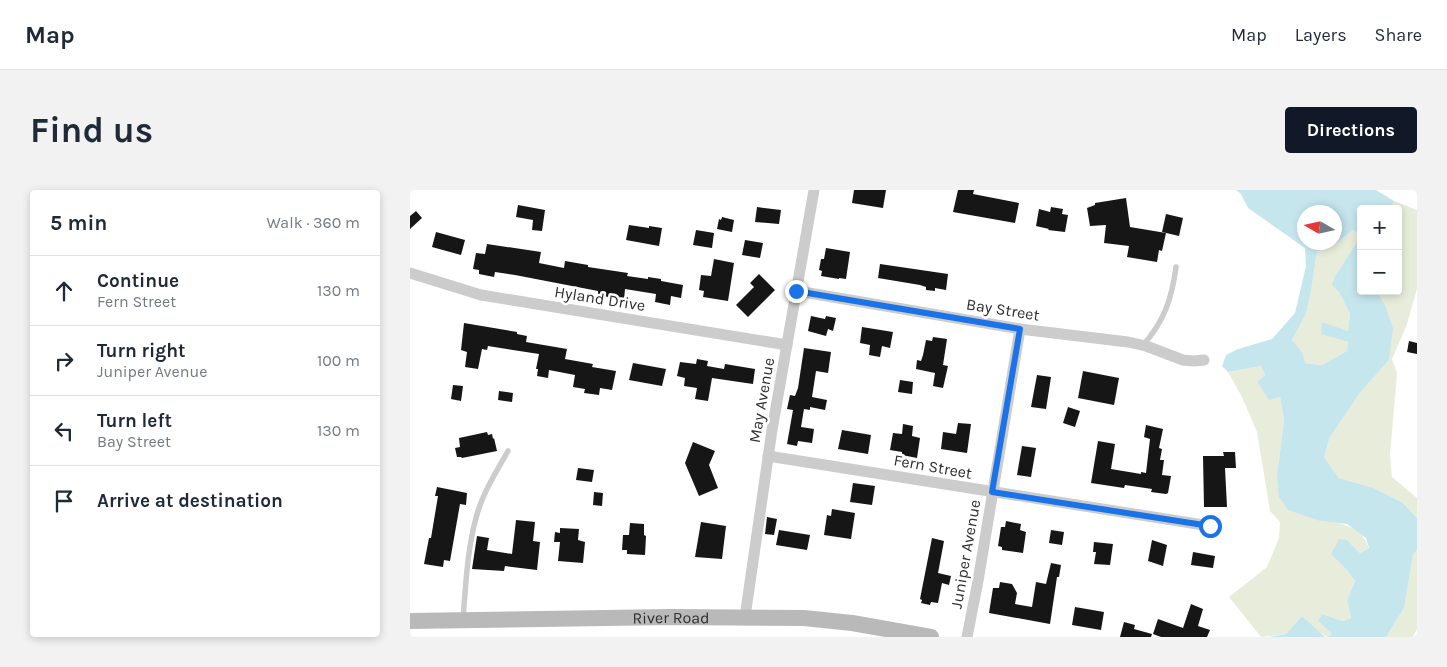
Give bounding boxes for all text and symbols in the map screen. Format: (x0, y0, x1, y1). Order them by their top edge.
text: Map (25, 21, 75, 49)
text: Map (1231, 24, 1267, 46)
text: Layers (1295, 24, 1347, 46)
text: Share (1375, 24, 1422, 46)
button: Directions (1285, 107, 1417, 153)
text: Find us (30, 110, 153, 151)
north arrow (1297, 205, 1342, 250)
map controls (1357, 205, 1402, 295)
button: + (1357, 205, 1402, 250)
text: 5 min (50, 211, 107, 235)
text: Walk · 360 m (267, 213, 360, 232)
button: − (1357, 250, 1402, 295)
text: Continue (97, 270, 179, 292)
icon: ahead (50, 277, 78, 305)
route end (785, 280, 808, 303)
text: 130 m (317, 281, 360, 300)
street label: Hyland Drive (553, 282, 647, 315)
text: Fern Street (97, 292, 176, 311)
street label: Bay Street (965, 294, 1041, 325)
text: Turn right (97, 340, 186, 362)
icon: right (50, 347, 78, 375)
text: 100 m (317, 351, 360, 370)
street label: May Avenue (745, 356, 778, 444)
text: Juniper Avenue (97, 362, 207, 381)
text: Turn left (97, 410, 172, 432)
icon: left (50, 417, 78, 445)
text: 130 m (317, 421, 360, 440)
text: Bay Street (97, 432, 171, 451)
street label: Fern Street (892, 450, 974, 483)
icon: arrive (50, 487, 78, 515)
text: Arrive at destination (97, 490, 283, 512)
street label: Juniper Avenue (947, 498, 984, 610)
route start (1199, 515, 1222, 538)
street label: River Road (632, 608, 710, 628)

